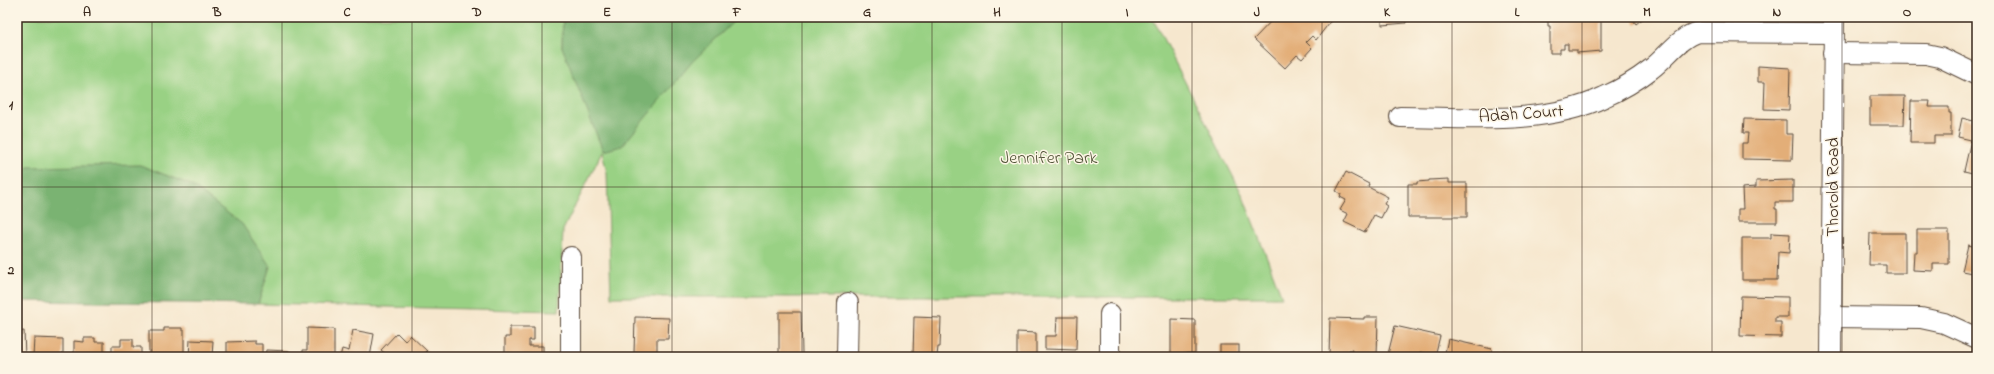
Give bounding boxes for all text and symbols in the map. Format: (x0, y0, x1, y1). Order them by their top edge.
text: A (83, 3, 91, 22)
text: B (212, 3, 222, 22)
text: C (343, 3, 351, 22)
text: D (471, 3, 482, 22)
text: E (603, 3, 611, 22)
text: F (732, 3, 742, 22)
text: G (863, 3, 871, 22)
text: H (993, 3, 1001, 22)
text: I (1125, 3, 1129, 22)
text: J (1254, 3, 1260, 22)
text: K (1384, 3, 1391, 22)
text: L (1515, 3, 1521, 22)
text: M (1643, 3, 1651, 22)
text: N (1773, 3, 1782, 22)
text: O (1903, 3, 1912, 22)
text: 1 (9, 96, 14, 115)
street label: Adah Court (1478, 99, 1564, 131)
street label: Thorold Road (1821, 137, 1847, 237)
park label: Jennifer Park (1001, 146, 1098, 172)
text: 2 (7, 261, 15, 280)

